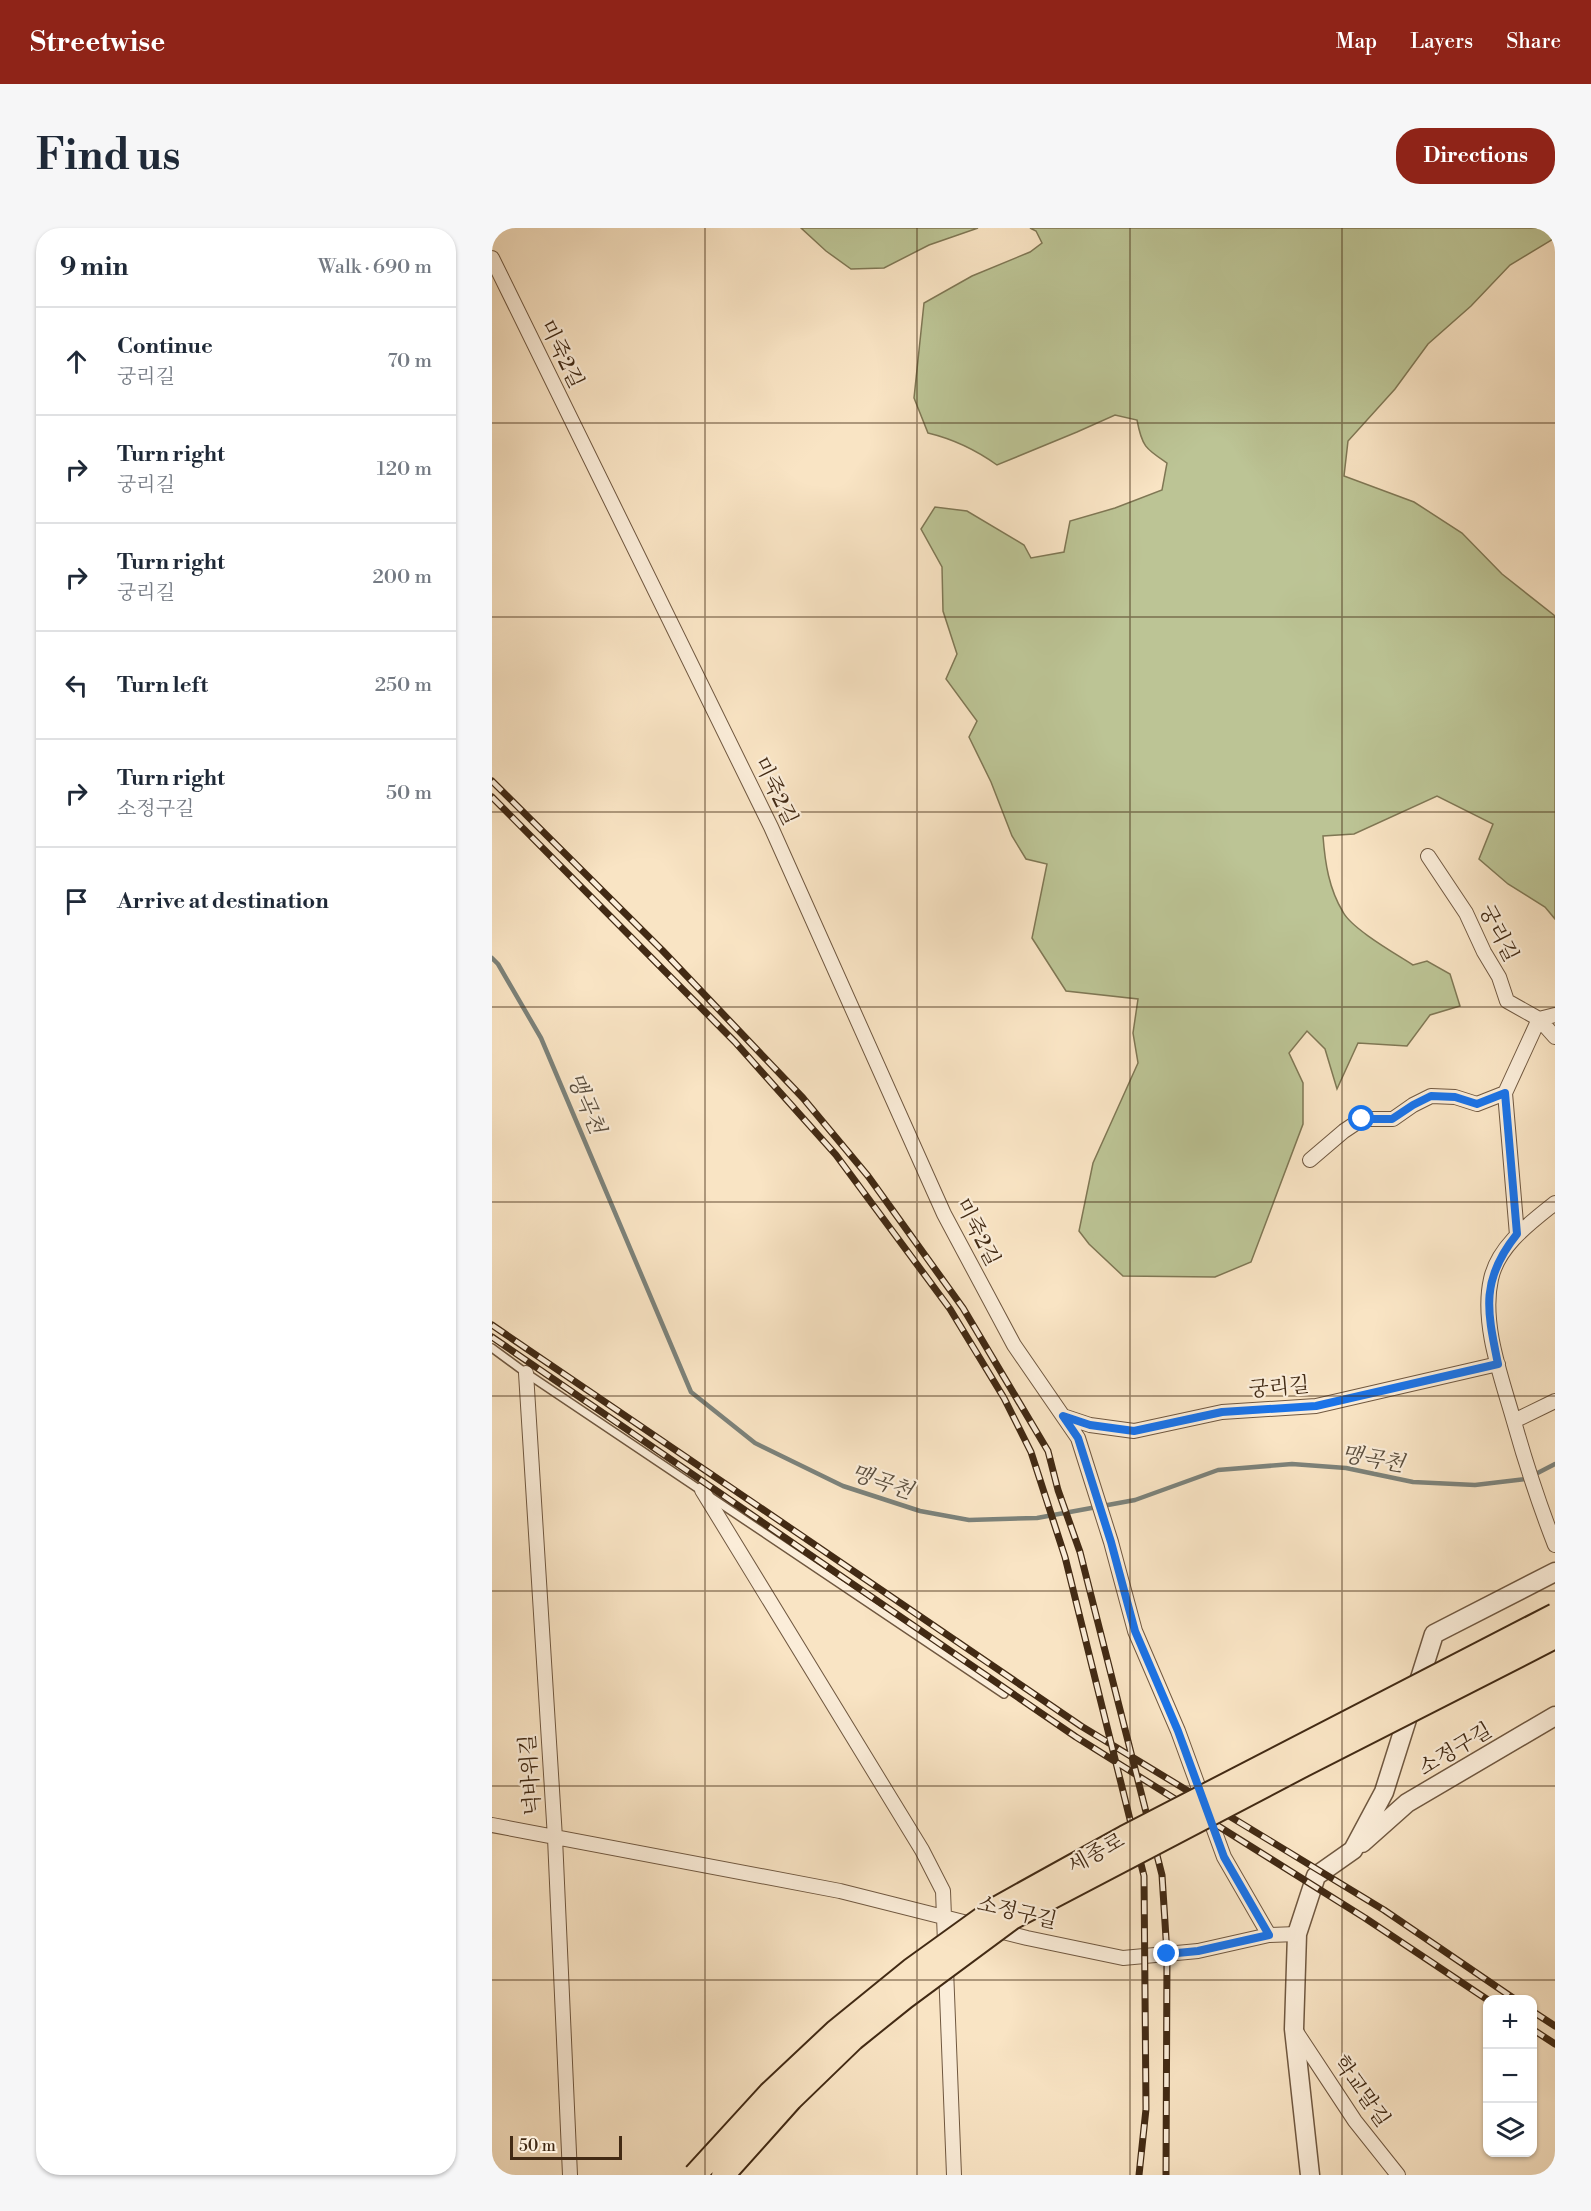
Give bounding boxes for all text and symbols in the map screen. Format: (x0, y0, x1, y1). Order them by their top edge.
text: Streetwise (30, 25, 165, 60)
text: Map (1336, 29, 1377, 55)
text: Layers (1410, 29, 1473, 55)
text: Share (1506, 29, 1561, 55)
button: Directions (1396, 128, 1555, 184)
text: Find us (36, 130, 180, 183)
text: 9 min (60, 251, 128, 283)
text: Walk · 690 m (318, 255, 432, 280)
street label: 미죽2길 (533, 316, 589, 393)
text: Continue (117, 333, 213, 360)
icon: ahead (60, 345, 93, 378)
text: 70 m (388, 349, 432, 374)
text: 궁리길 (117, 365, 175, 390)
text: Turn right (117, 441, 225, 468)
icon: right (60, 453, 93, 486)
text: 120 m (377, 457, 432, 482)
text: 궁리길 (117, 473, 175, 498)
text: Turn right (117, 549, 225, 576)
icon: right (60, 561, 93, 594)
text: 200 m (372, 565, 432, 590)
text: 궁리길 (117, 581, 175, 606)
icon: left (60, 669, 93, 702)
text: Turn left (117, 672, 208, 699)
text: 250 m (375, 673, 432, 698)
street label: 미죽2길 (747, 753, 803, 830)
text: Turn right (117, 765, 225, 792)
icon: right (60, 777, 93, 810)
text: 50 m (386, 781, 432, 806)
text: 소정구길 (117, 797, 194, 822)
icon: arrive (60, 885, 93, 918)
text: Arrive at destination (117, 888, 329, 915)
street label: 궁리길 (1473, 900, 1524, 966)
water label: 맹곡천 (561, 1069, 611, 1140)
route start (1348, 1105, 1374, 1131)
street label: 미죽2길 (949, 1194, 1005, 1271)
street label: 궁리길 (1248, 1372, 1311, 1404)
water label: 맹곡천 (1339, 1441, 1408, 1479)
water label: 맹곡천 (847, 1459, 918, 1506)
street label: 소정구길 (1414, 1718, 1497, 1782)
street label: 넉바위길 (515, 1734, 547, 1816)
street label: 세종로 (1064, 1828, 1129, 1880)
street label: 소정구길 (974, 1891, 1059, 1935)
route end (1153, 1940, 1179, 1966)
map controls (1483, 1995, 1537, 2157)
button: + (1483, 1995, 1537, 2049)
button: − (1483, 2049, 1537, 2103)
street label: 학교말길 (1327, 2051, 1395, 2132)
button: layers (1483, 2103, 1537, 2157)
scale bar (510, 2133, 622, 2160)
text: 50 m (519, 2136, 556, 2156)

